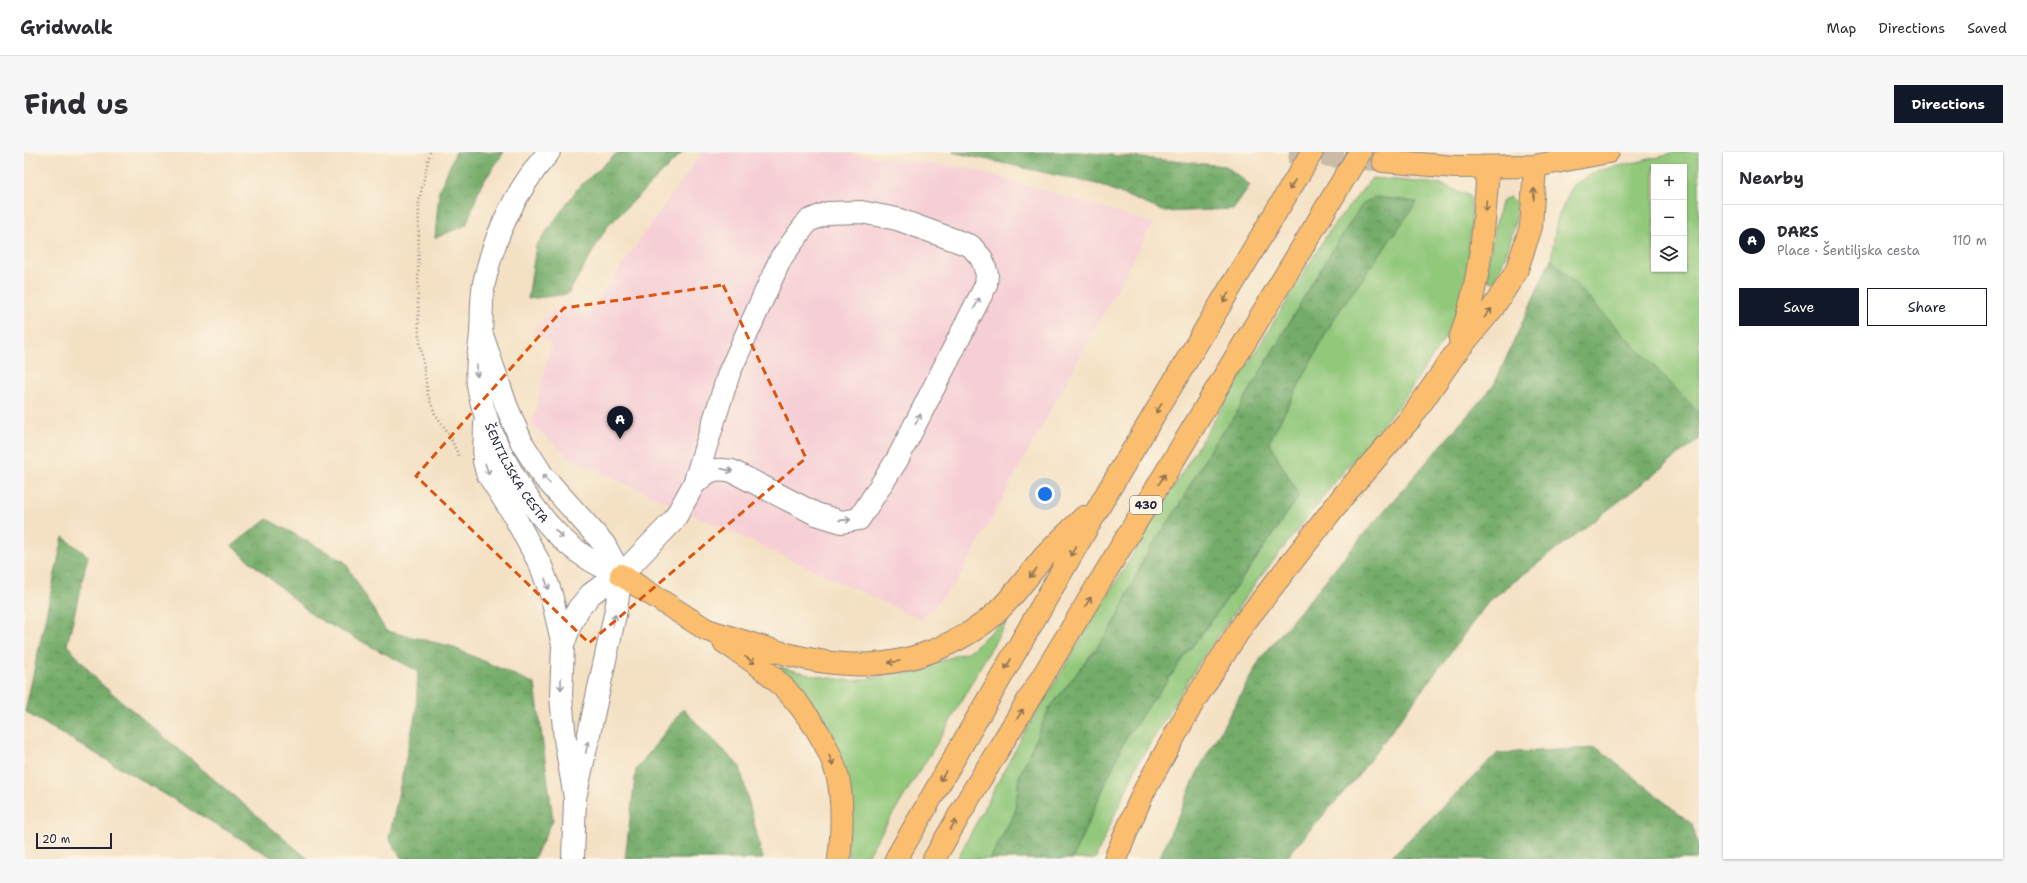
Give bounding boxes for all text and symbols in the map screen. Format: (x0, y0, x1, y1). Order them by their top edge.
text: Gridwalk (20, 15, 113, 40)
text: Map (1827, 19, 1857, 37)
text: Directions (1879, 19, 1945, 37)
text: Saved (1967, 19, 2007, 37)
text: Find us (24, 85, 129, 123)
button: Directions (1894, 85, 2003, 123)
map controls (1651, 164, 1687, 272)
button: + (1651, 164, 1687, 200)
text: Nearby (1739, 167, 1804, 189)
one-way arrow (1288, 179, 1296, 191)
one-way arrow (1530, 188, 1538, 201)
one-way arrow (1482, 199, 1489, 212)
button: − (1651, 200, 1687, 236)
text: DARS (1777, 222, 1819, 242)
text: A (1747, 232, 1757, 249)
text: 110 m (1952, 232, 1987, 249)
button: layers (1651, 236, 1687, 272)
text: Place · Šentiljska cesta (1777, 242, 1920, 259)
button: Save (1739, 288, 1859, 326)
button: Share (1867, 288, 1987, 326)
one-way arrow (1221, 291, 1229, 303)
one-way arrow (974, 297, 981, 309)
one-way arrow (1484, 307, 1493, 318)
one-way arrow (473, 364, 481, 377)
one-way arrow (1154, 402, 1162, 414)
pin: A (607, 406, 633, 439)
one-way arrow (914, 413, 922, 425)
street label: ŠENTILJSKA CESTA (481, 421, 552, 526)
one-way arrow (484, 463, 491, 476)
one-way arrow (720, 467, 733, 474)
one-way arrow (1158, 473, 1166, 485)
one-way arrow (542, 474, 551, 484)
your location (1035, 484, 1055, 504)
road number: 430 (1130, 496, 1162, 514)
one-way arrow (839, 517, 852, 524)
one-way arrow (554, 529, 563, 539)
one-way arrow (1069, 545, 1077, 557)
one-way arrow (1028, 567, 1037, 578)
one-way arrow (544, 577, 552, 589)
one-way arrow (1084, 596, 1092, 608)
one-way arrow (611, 613, 619, 626)
one-way arrow (745, 656, 756, 664)
one-way arrow (887, 658, 900, 666)
one-way arrow (1004, 658, 1012, 670)
one-way arrow (557, 677, 565, 690)
one-way arrow (1016, 709, 1024, 720)
one-way arrow (583, 741, 591, 754)
one-way arrow (827, 753, 835, 765)
one-way arrow (938, 770, 946, 782)
one-way arrow (950, 819, 958, 831)
scale bar (36, 831, 112, 850)
text: 20 m (42, 832, 70, 847)

